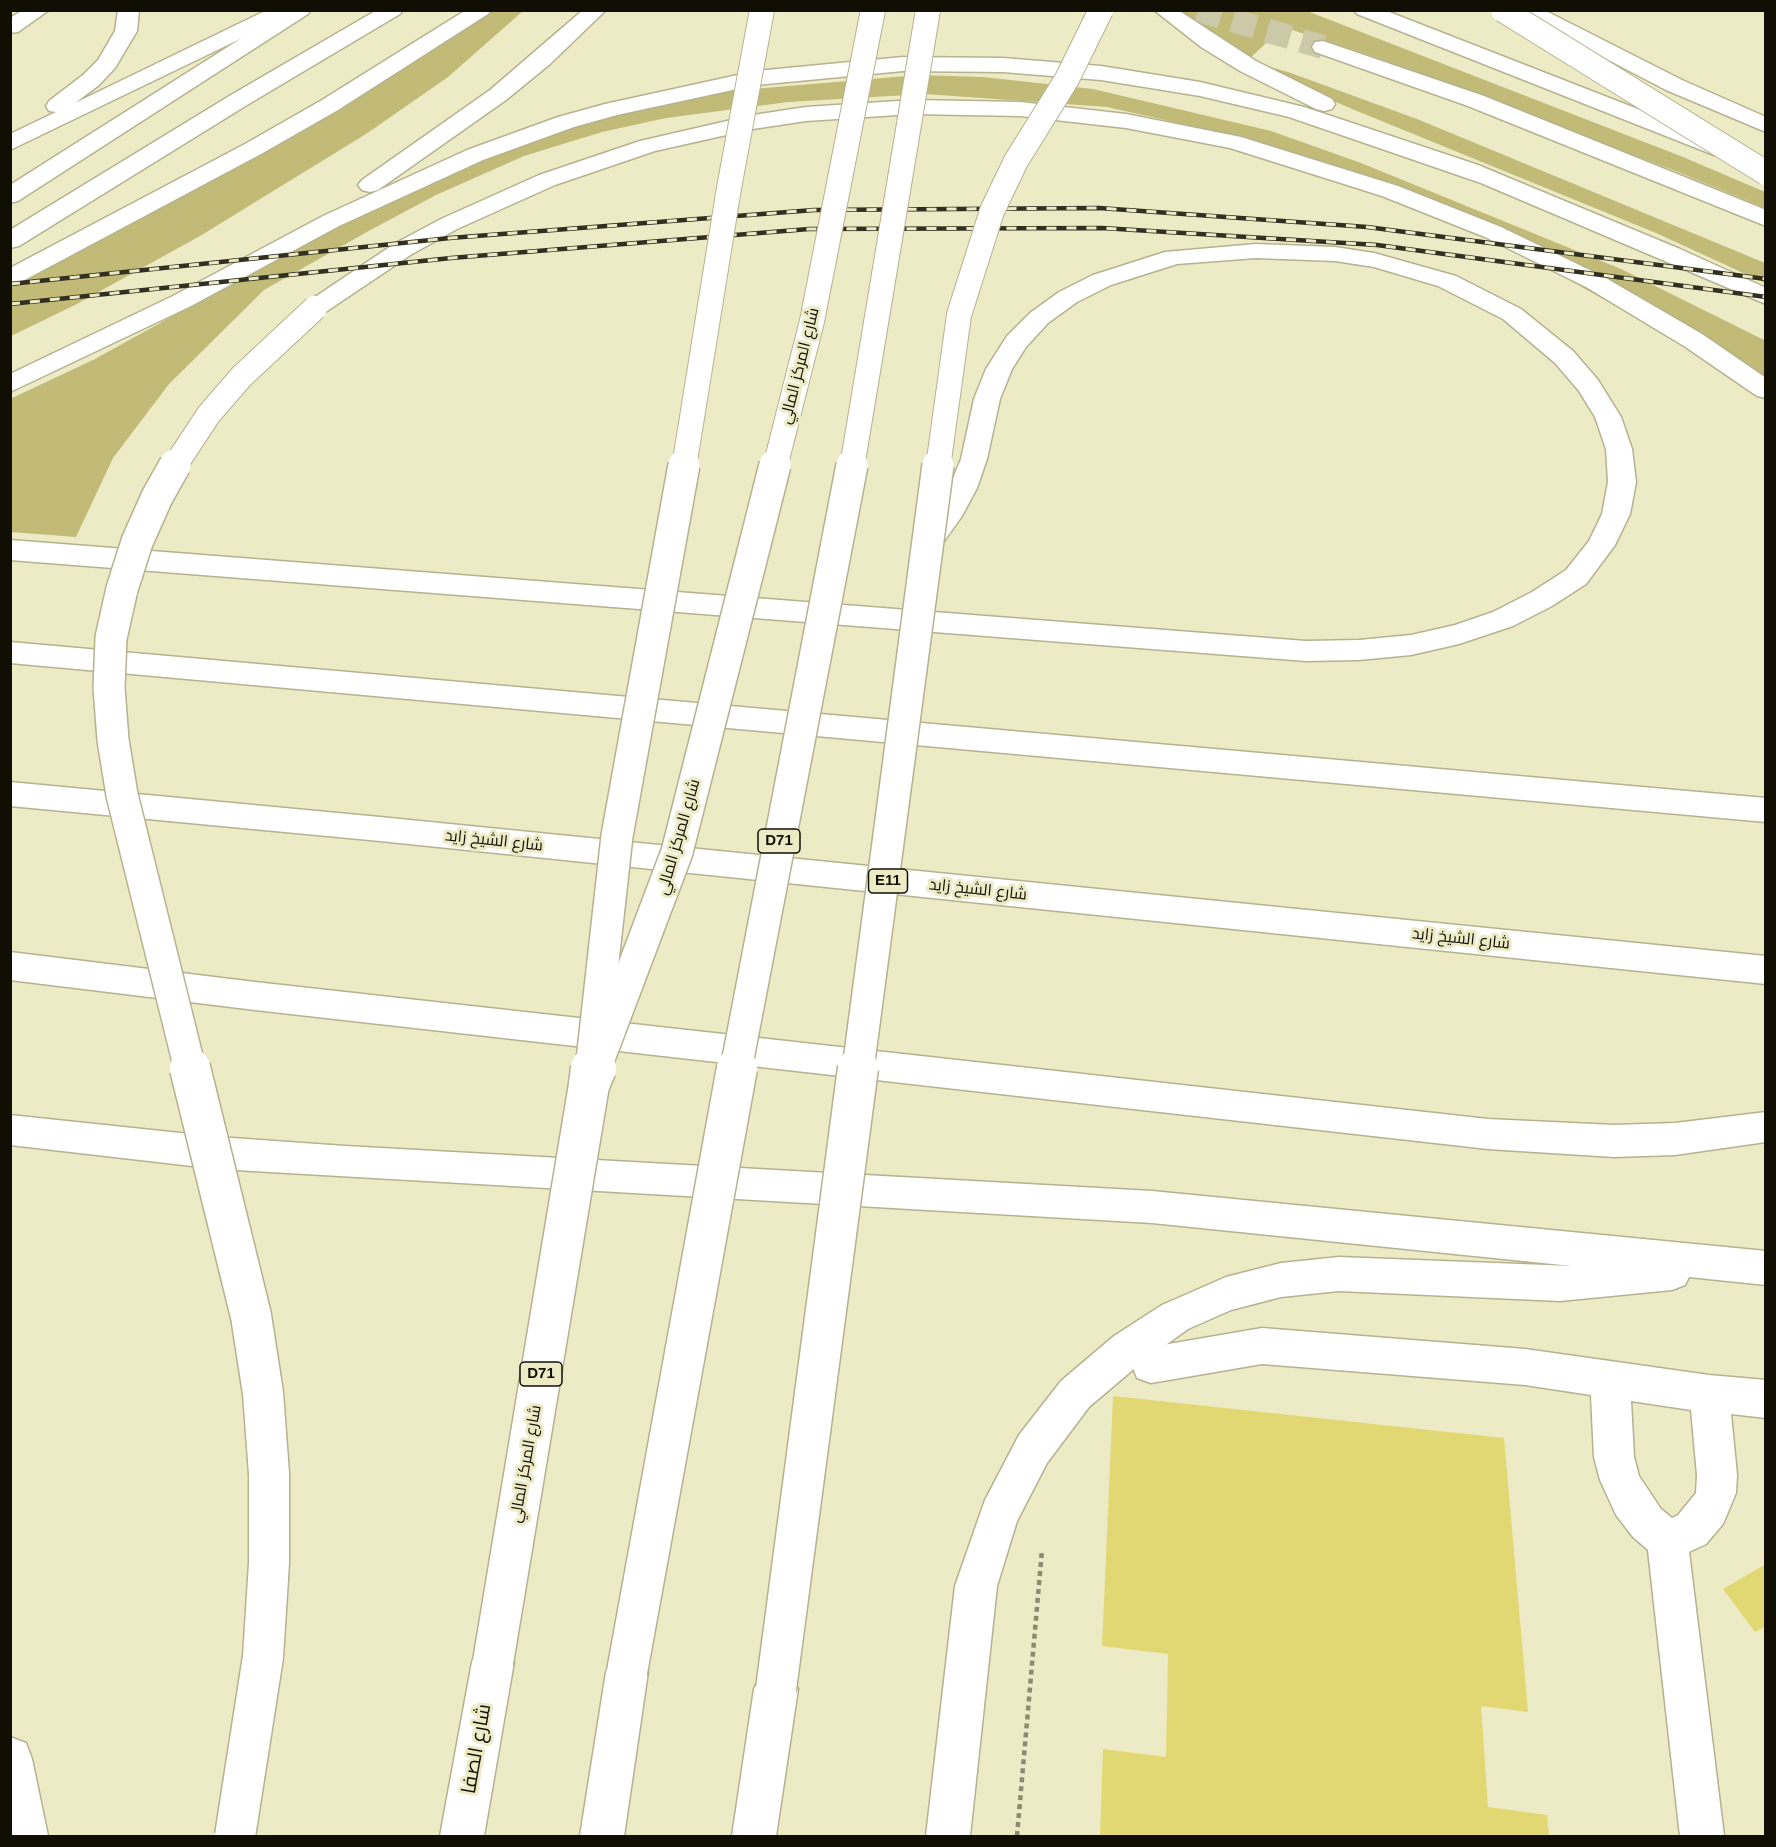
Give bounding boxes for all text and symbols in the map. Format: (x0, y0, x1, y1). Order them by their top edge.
street label: شارع المركز المالي (776, 306, 824, 426)
street label: شارع المركز المالي (653, 777, 705, 897)
street label: شارع الشيخ زايد (444, 826, 544, 856)
road number: D71 (758, 829, 800, 853)
road number: E11 (868, 869, 908, 893)
street label: شارع الشيخ زايد (928, 875, 1028, 905)
street label: شارع الشيخ زايد (1411, 924, 1511, 954)
road number: D71 (520, 1362, 562, 1386)
street label: شارع المركز المالي (506, 1403, 546, 1525)
street label: شارع الصفا (457, 1702, 497, 1796)

